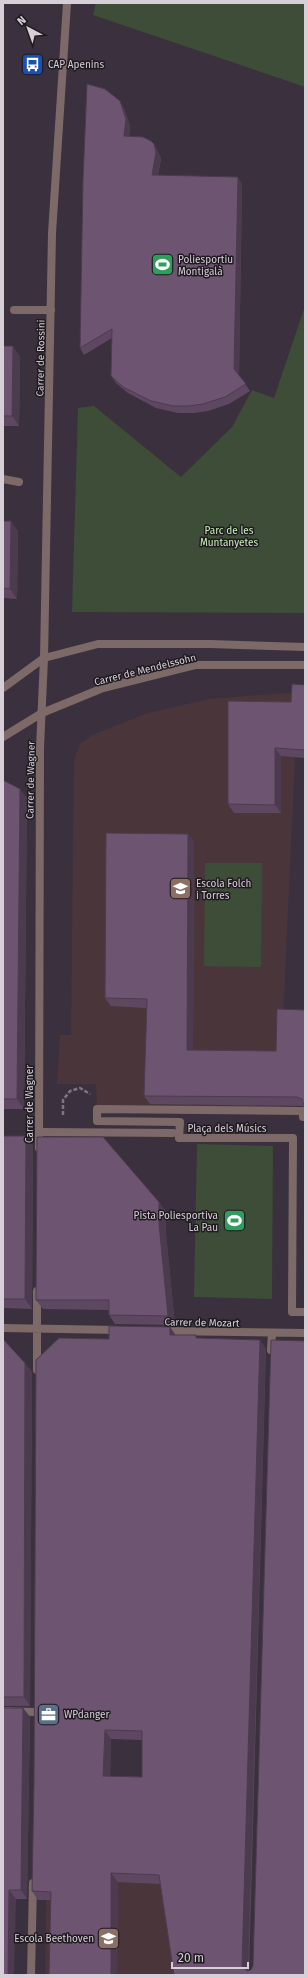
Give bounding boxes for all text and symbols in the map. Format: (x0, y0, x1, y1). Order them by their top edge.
north arrow (8, 8, 48, 48)
text: N (15, 14, 29, 28)
bus stop icon: CAP Apenins (20, 51, 46, 77)
place label: CAP Apenins (48, 59, 104, 71)
sports icon: Poliesportiu Montigalà (150, 252, 176, 278)
place label: Poliesportiu Montigalà (178, 254, 233, 278)
street label: Carrer de Rossini (34, 319, 48, 397)
park label: Parc de les Muntanyetes (200, 525, 258, 549)
street label: Carrer de Mendelssohn (93, 651, 197, 688)
street label: Carrer de Wagner (24, 741, 38, 819)
school or university icon: Escola Folch i Torres (168, 876, 194, 902)
place label: Escola Folch i Torres (196, 878, 251, 902)
street label: Carrer de Wagner (24, 1065, 36, 1143)
street label: Plaça dels Músics (187, 1122, 267, 1135)
sports icon: Pista Poliesportiva La Pau (221, 1208, 247, 1234)
place label: Pista Poliesportiva La Pau (134, 1210, 218, 1234)
street label: Carrer de Mozart (164, 1316, 240, 1330)
office icon: WPdanger (36, 1701, 62, 1727)
place label: WPdanger (64, 1709, 110, 1721)
school or university icon: Escola Beethoven (96, 1925, 122, 1951)
place label: Escola Beethoven (14, 1933, 94, 1945)
scale bar (172, 1944, 248, 1970)
text: 20 m (178, 1951, 204, 1965)

